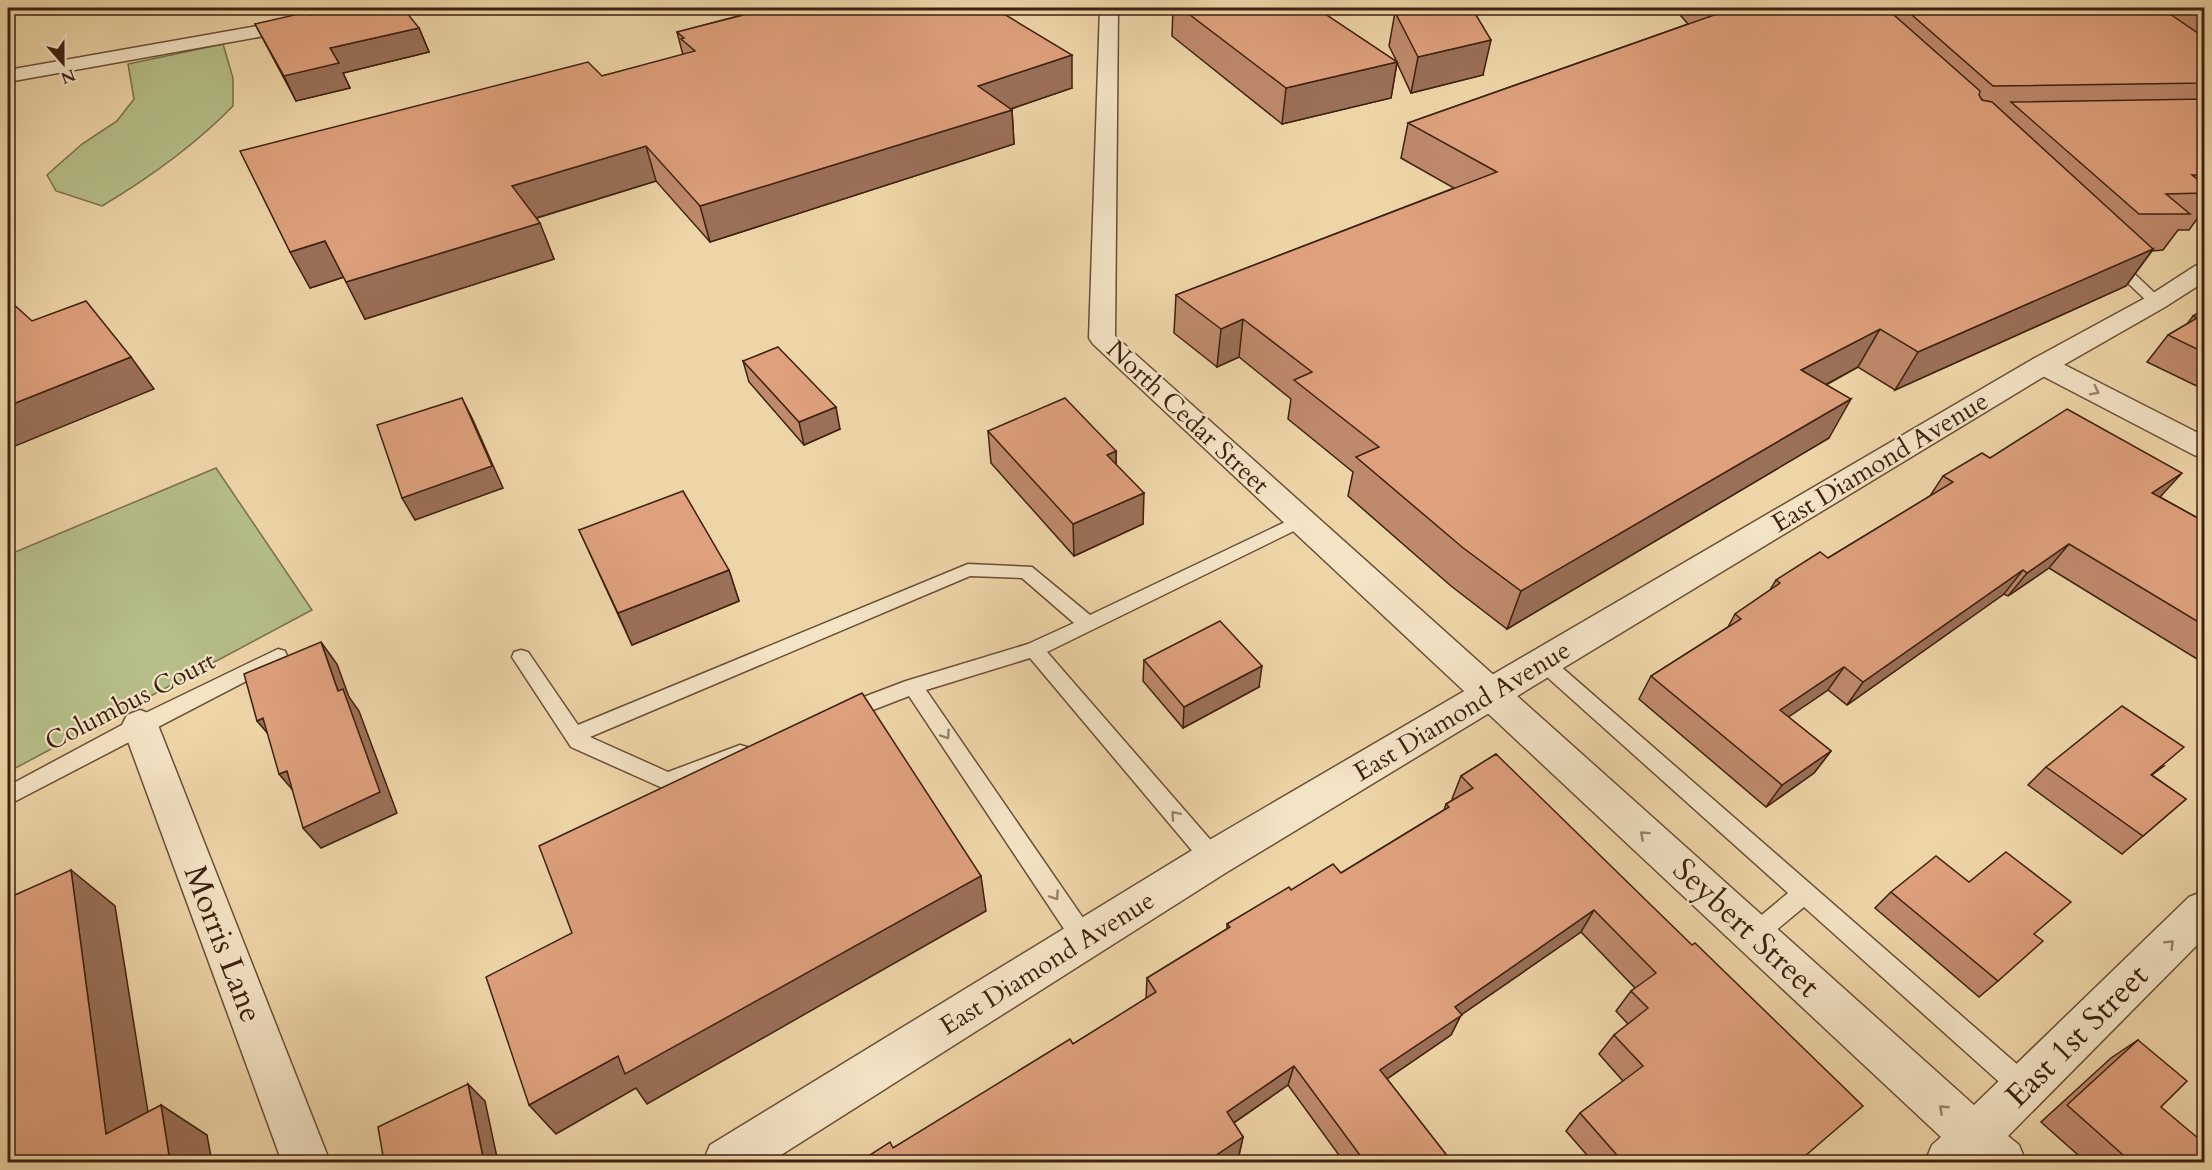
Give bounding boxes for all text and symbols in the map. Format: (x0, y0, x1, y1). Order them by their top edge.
north arrow (33, 33, 93, 93)
text: N (57, 63, 78, 89)
street label: North Cedar Street (1099, 332, 1277, 502)
street label: East Diamond Avenue (1765, 383, 1995, 541)
one-way arrow (2089, 384, 2100, 396)
street label: East Diamond Avenue (1347, 632, 1577, 790)
street label: Columbus Court (39, 643, 221, 759)
one-way arrow (939, 728, 950, 739)
one-way arrow (1171, 811, 1182, 822)
one-way arrow (1641, 831, 1651, 842)
street label: Seybert Street (1663, 848, 1829, 1008)
street label: Morris Lane (173, 859, 273, 1029)
street label: East Diamond Avenue (933, 883, 1161, 1043)
one-way arrow (1048, 890, 1059, 901)
one-way arrow (2162, 941, 2173, 952)
street label: East 1st Street (1996, 955, 2158, 1117)
one-way arrow (1939, 1105, 1950, 1116)

